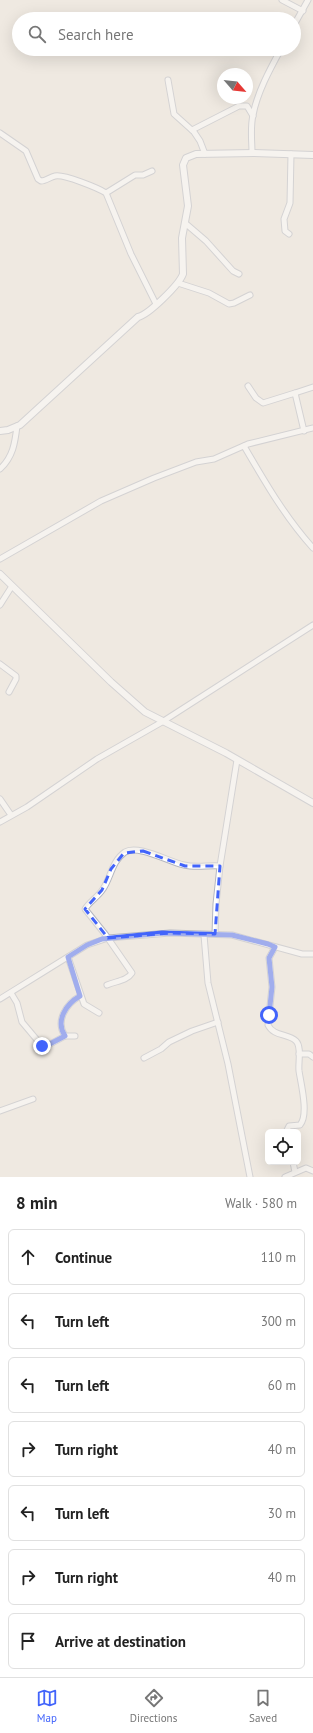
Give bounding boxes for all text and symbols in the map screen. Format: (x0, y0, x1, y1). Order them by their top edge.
search box (12, 12, 301, 56)
icon: search (26, 23, 48, 45)
text: Search here (58, 25, 134, 44)
north arrow (217, 68, 253, 104)
route start (260, 1006, 278, 1024)
route end (33, 1037, 51, 1055)
map controls (265, 1129, 301, 1165)
button: locate (265, 1129, 301, 1165)
text: 8 min (16, 1192, 57, 1214)
text: Walk · 580 m (225, 1195, 297, 1212)
icon: ahead (17, 1246, 39, 1268)
text: Continue (55, 1248, 112, 1267)
text: 110 m (261, 1249, 296, 1266)
icon: left (17, 1310, 39, 1332)
text: Turn left (55, 1312, 109, 1331)
text: 300 m (261, 1313, 296, 1330)
icon: left (17, 1374, 39, 1396)
text: Turn left (55, 1376, 109, 1395)
text: 60 m (268, 1377, 296, 1394)
icon: right (17, 1438, 39, 1460)
text: Turn right (55, 1440, 118, 1459)
text: 40 m (268, 1441, 296, 1458)
icon: left (17, 1502, 39, 1524)
text: Turn left (55, 1504, 109, 1523)
text: 30 m (268, 1505, 296, 1522)
icon: right (17, 1566, 39, 1588)
text: Turn right (55, 1568, 118, 1587)
text: 40 m (268, 1569, 296, 1586)
icon: arrive (17, 1630, 39, 1652)
text: Arrive at destination (55, 1632, 186, 1651)
tab: Map (36, 1687, 58, 1725)
tab: Directions (130, 1687, 177, 1725)
tab: Saved (249, 1687, 277, 1725)

